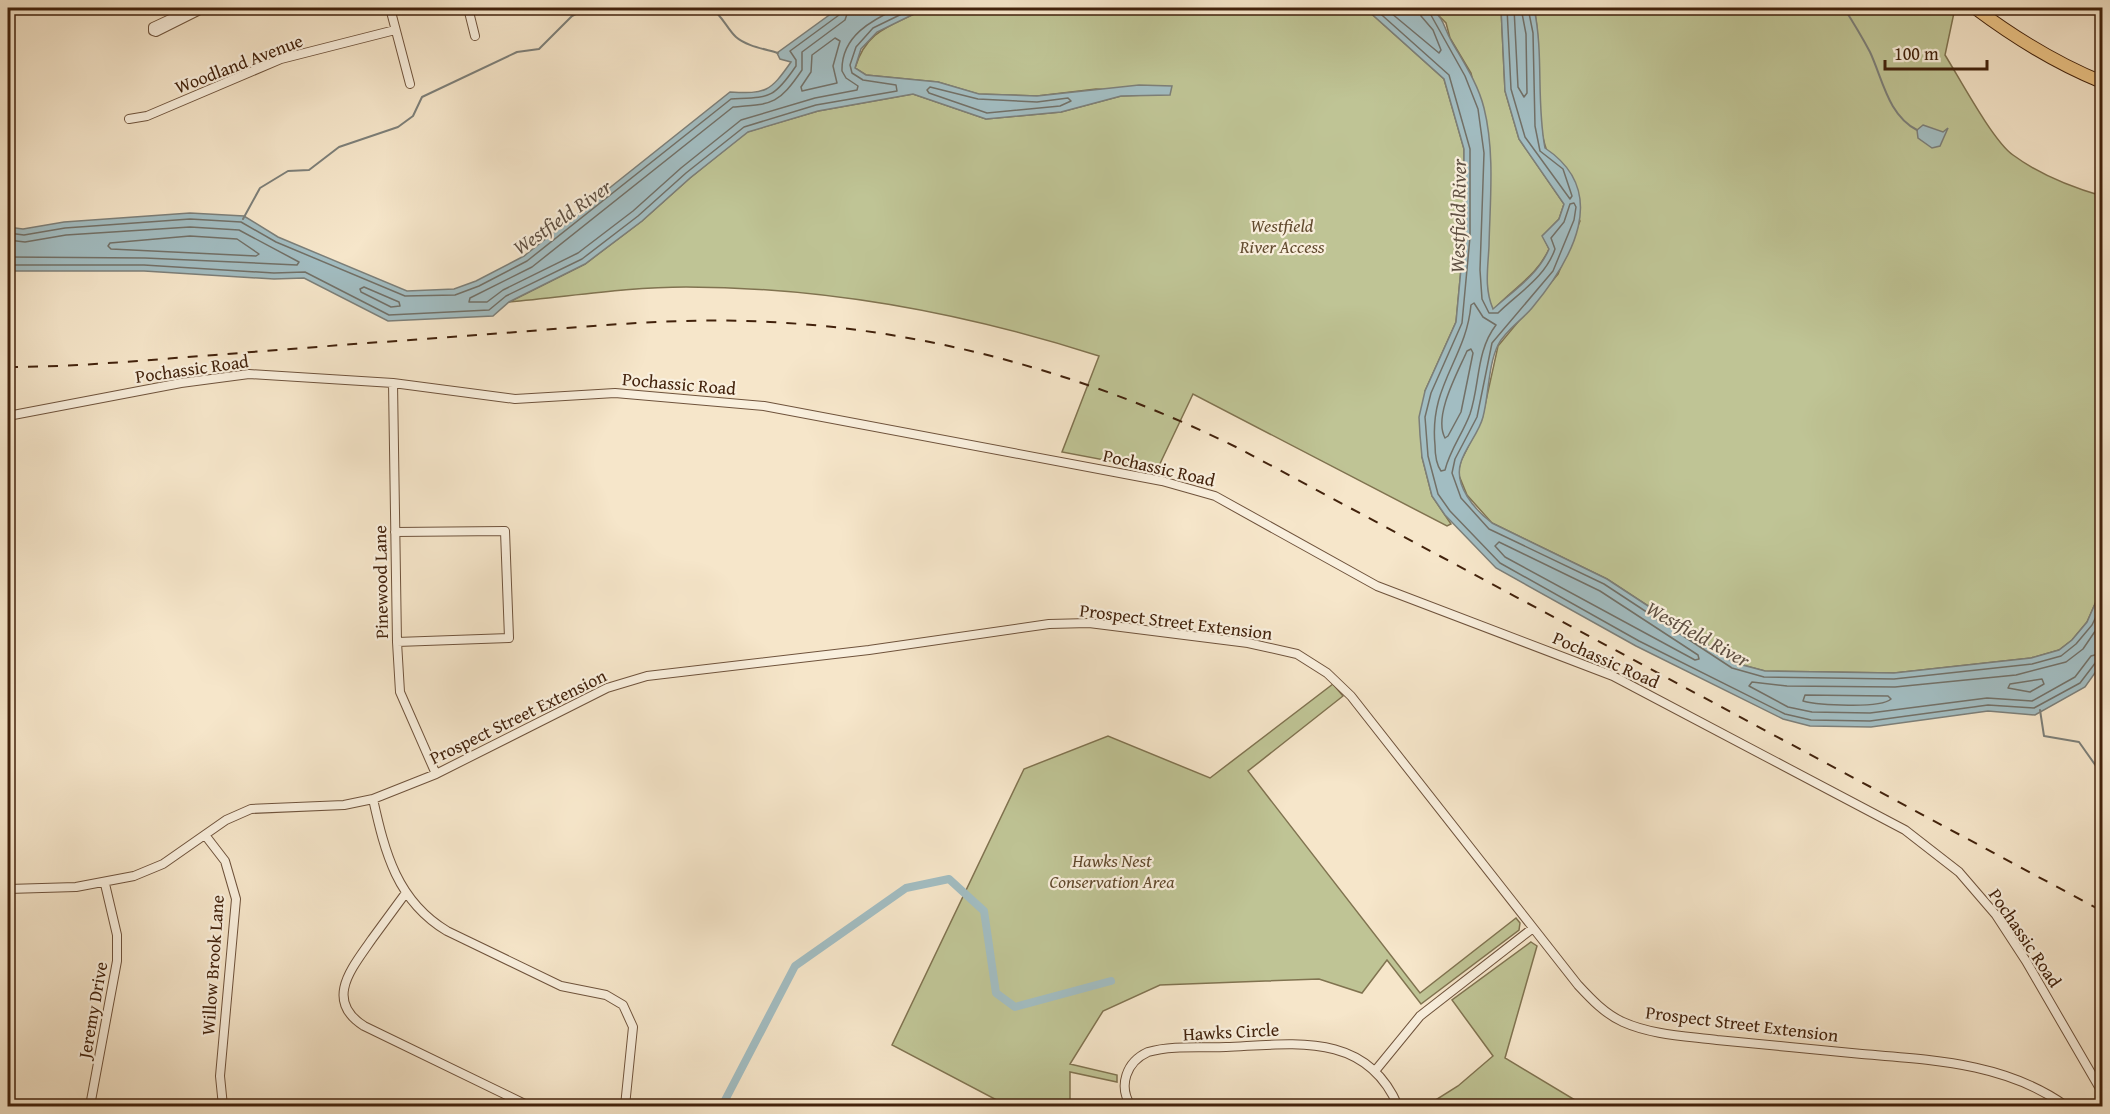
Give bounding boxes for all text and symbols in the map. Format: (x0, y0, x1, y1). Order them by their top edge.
street label: Woodland Avenue (171, 27, 307, 100)
scale bar (1885, 33, 1987, 71)
text: 100 m (1894, 40, 1939, 67)
water label: Westfield River (1442, 158, 1473, 273)
water label: Westfield River (507, 172, 617, 261)
park label: Westfield River Access (1239, 212, 1325, 260)
street label: Pochassic Road (134, 347, 251, 390)
street label: Pochassic Road (621, 365, 737, 402)
street label: Pochassic Road (1100, 442, 1218, 494)
street label: Pinewood Lane (366, 525, 395, 639)
water label: Westfield River (1641, 593, 1756, 674)
street label: Prospect Street Extension (1078, 596, 1274, 647)
street label: Pochassic Road (1549, 624, 1664, 695)
street label: Prospect Street Extension (425, 662, 611, 771)
park label: Hawks Nest Conservation Area (1049, 847, 1175, 895)
street label: Pochassic Road (1982, 883, 2069, 993)
street label: Willow Brook Lane (194, 894, 231, 1036)
street label: Jeremy Drive (70, 959, 114, 1062)
street label: Prospect Street Extension (1644, 998, 1840, 1049)
street label: Hawks Circle (1182, 1015, 1280, 1048)

